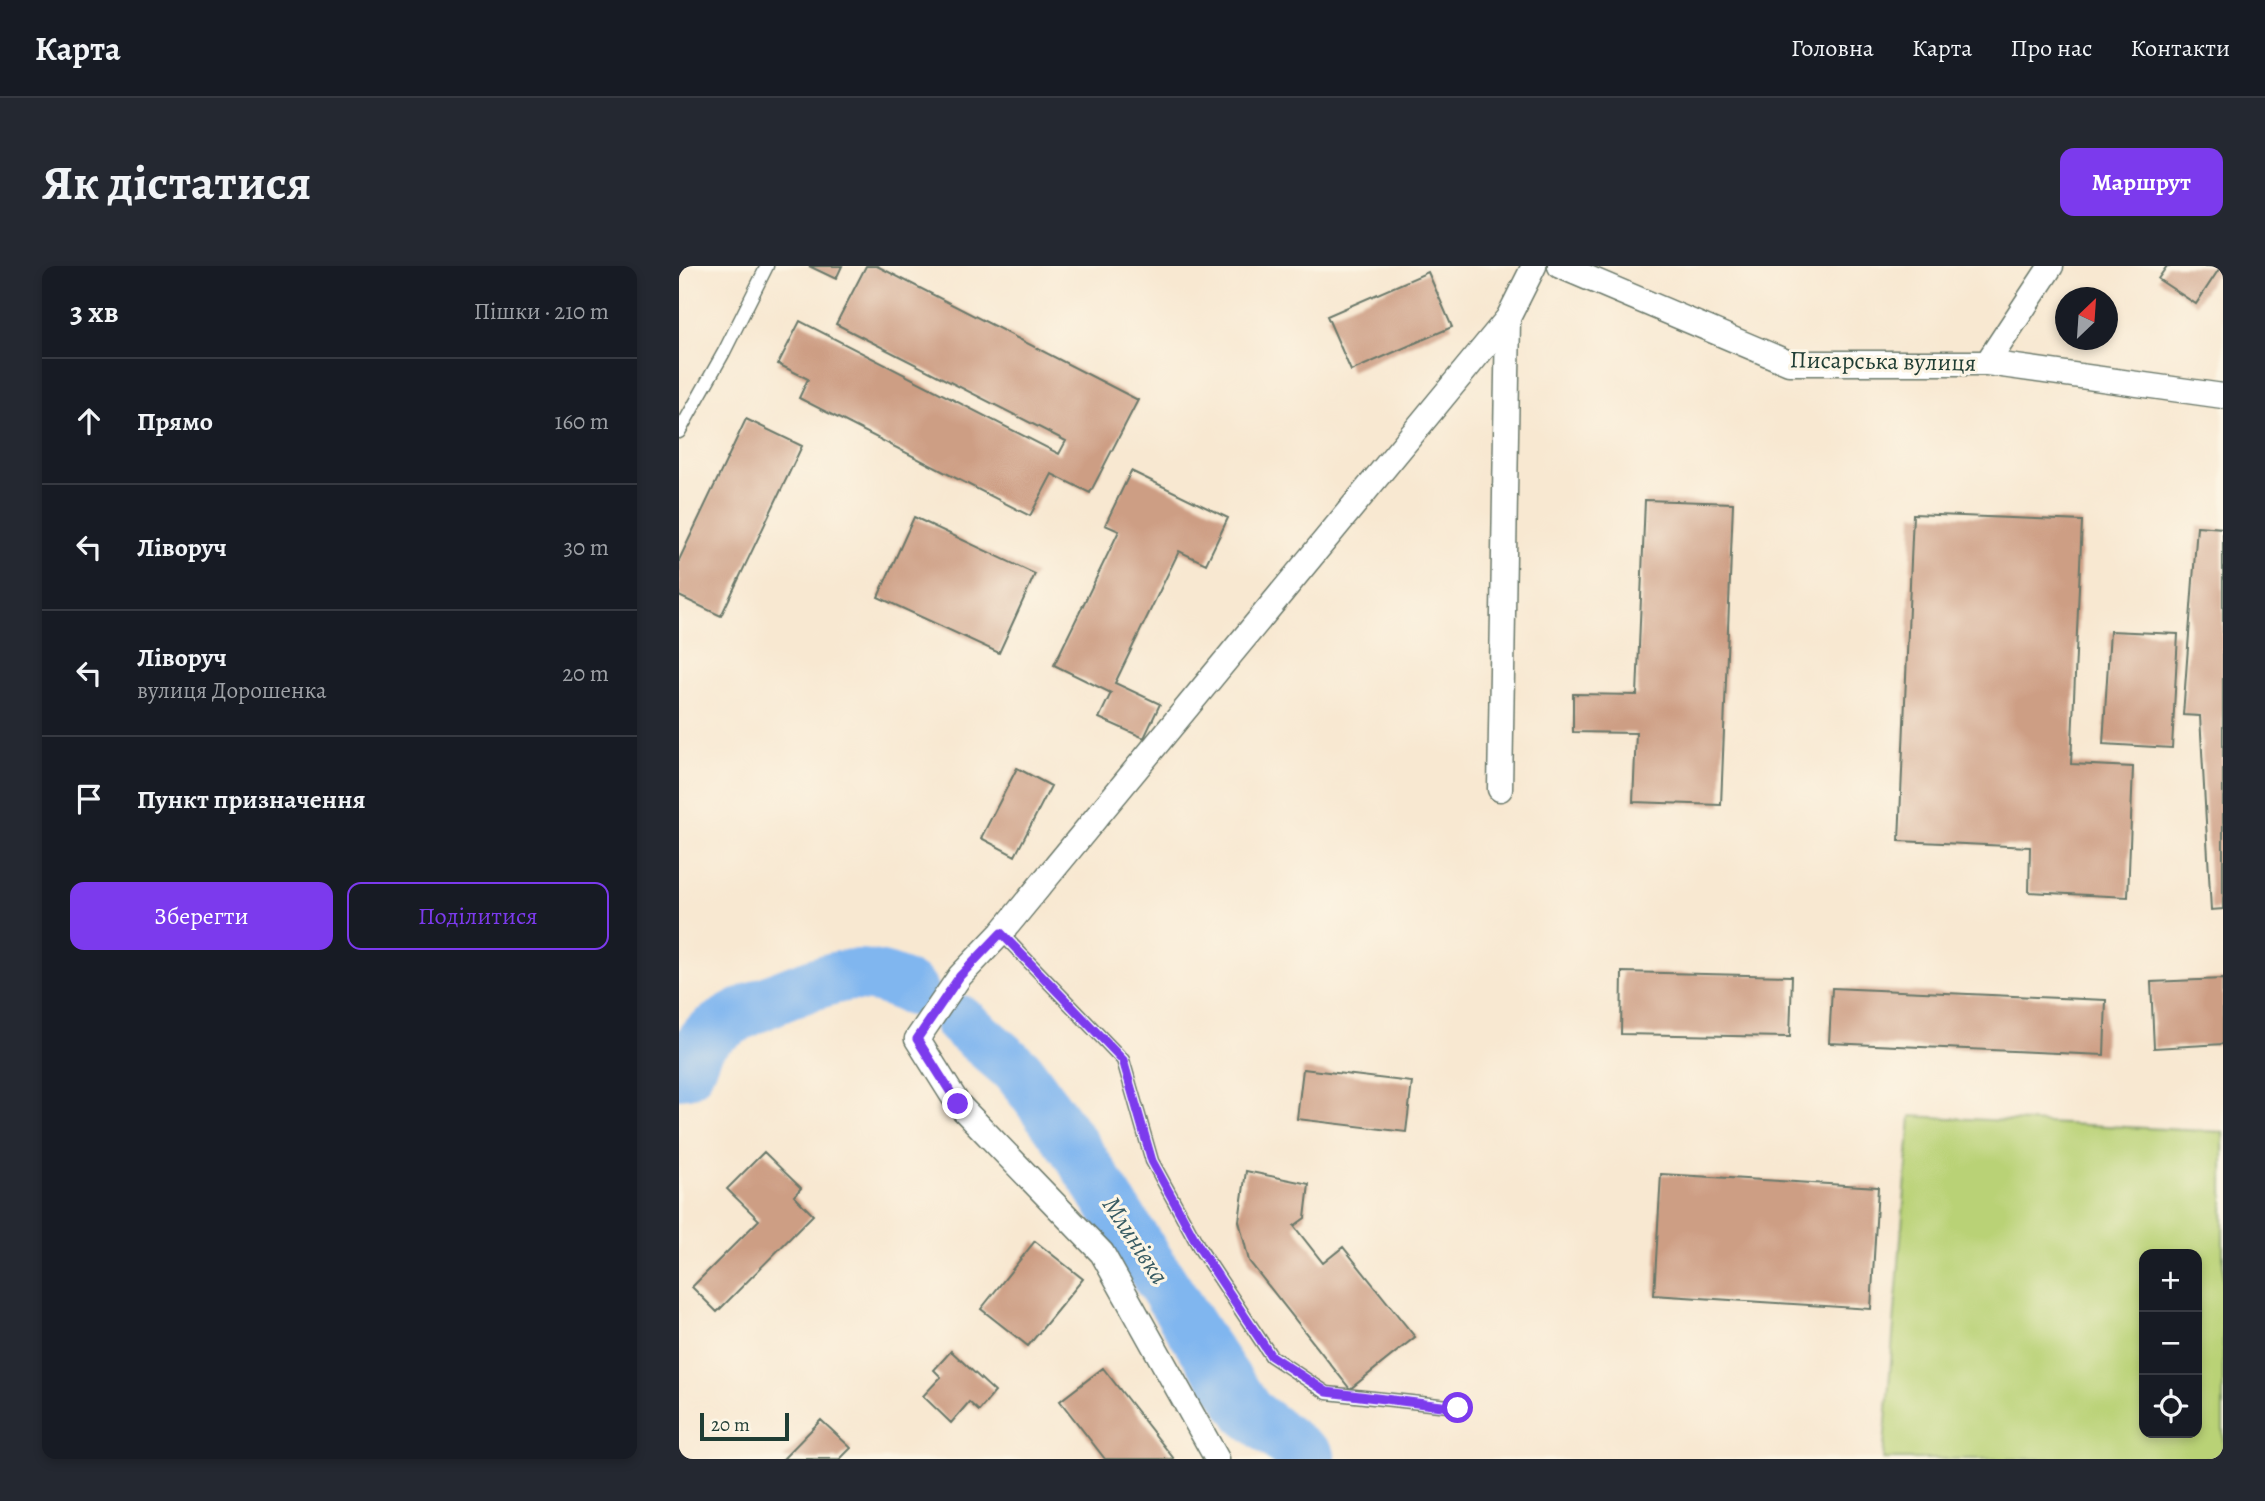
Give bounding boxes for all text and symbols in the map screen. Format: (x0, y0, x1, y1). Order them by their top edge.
text: Карта (35, 26, 121, 71)
text: Головна (1791, 32, 1874, 64)
text: Карта (1912, 32, 1972, 64)
text: Про нас (2010, 32, 2092, 64)
text: Контакти (2130, 32, 2230, 64)
button: Маршрут (2060, 148, 2223, 216)
text: Як дістатися (42, 149, 311, 216)
north arrow (2055, 287, 2118, 350)
text: 3 хв (70, 292, 119, 332)
text: Пішки · 210 m (474, 296, 609, 327)
street label: Писарська вулиця (1789, 343, 1977, 379)
icon: ahead (70, 402, 108, 440)
text: Прямо (137, 404, 213, 439)
text: 160 m (555, 406, 609, 437)
icon: left (70, 528, 108, 566)
text: Ліворуч (137, 530, 227, 565)
text: 30 m (563, 532, 609, 563)
text: Ліворуч (137, 640, 227, 675)
icon: left (70, 654, 108, 692)
text: 20 m (562, 658, 609, 689)
text: вулиця Дорошенка (137, 675, 327, 706)
icon: arrive (70, 780, 108, 818)
text: Пункт призначення (137, 782, 366, 817)
button: Зберегти (70, 882, 333, 950)
button: Поділитися (347, 882, 609, 950)
route end (942, 1088, 973, 1119)
water label: Млинівка (1094, 1190, 1177, 1291)
map controls (2139, 1249, 2202, 1438)
button: + (2139, 1249, 2202, 1312)
button: − (2139, 1312, 2202, 1375)
button: locate (2139, 1375, 2202, 1438)
route start (1442, 1392, 1473, 1423)
scale bar (700, 1410, 789, 1442)
text: 20 m (711, 1412, 750, 1438)

